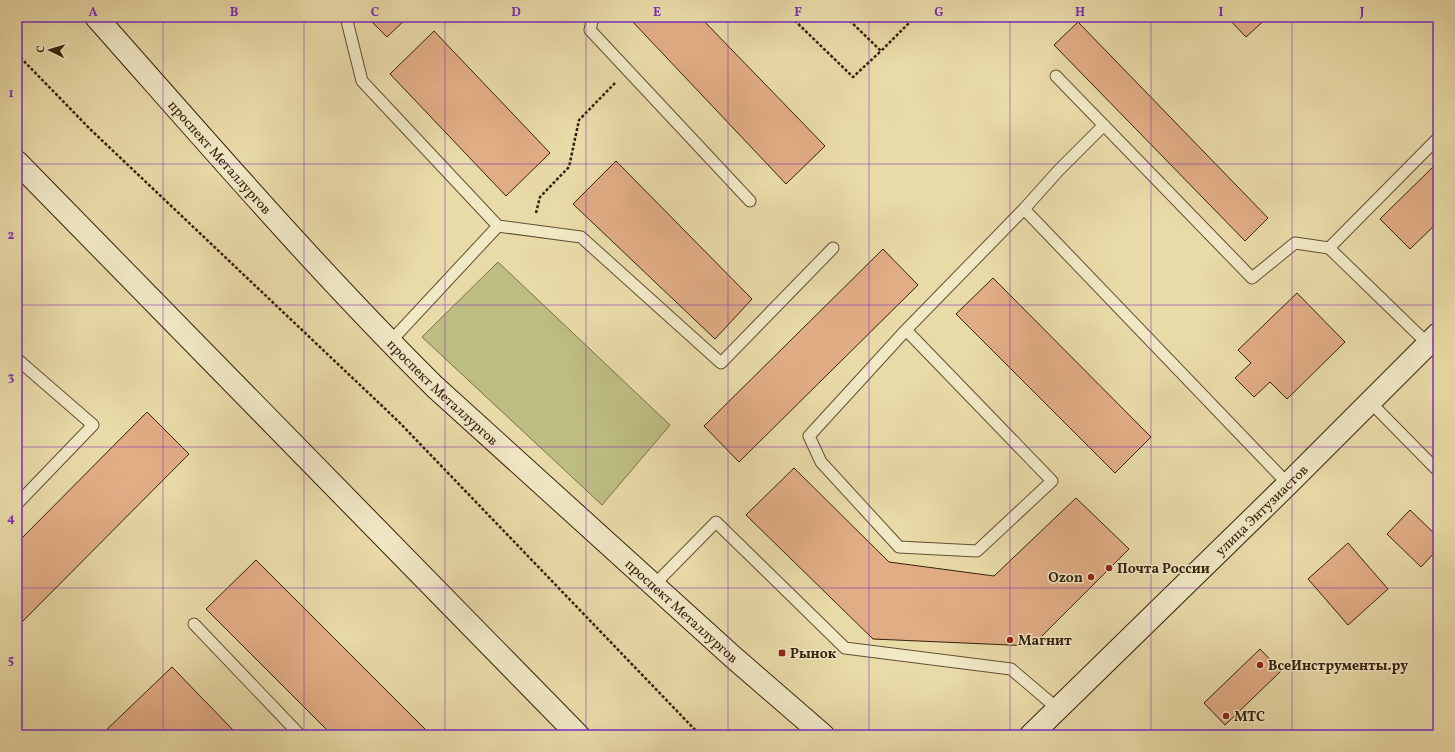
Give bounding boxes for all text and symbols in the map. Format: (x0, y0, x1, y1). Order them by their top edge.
text: A (88, 4, 98, 22)
text: B (230, 4, 239, 22)
text: C (371, 4, 379, 22)
text: D (511, 4, 521, 22)
text: E (653, 4, 661, 22)
text: F (794, 4, 802, 22)
text: G (934, 4, 944, 22)
text: H (1075, 4, 1085, 22)
text: I (1219, 4, 1224, 22)
text: J (1359, 4, 1365, 22)
north arrow (30, 30, 70, 70)
text: С (34, 45, 49, 53)
text: 1 (8, 85, 14, 103)
street label: проспект Металлургов (163, 97, 275, 219)
text: 2 (8, 227, 15, 245)
street label: проспект Металлургов (382, 336, 501, 451)
text: 3 (8, 369, 15, 387)
street label: улица Энтузиастов (1212, 461, 1313, 561)
text: 4 (7, 510, 15, 528)
street label: проспект Металлургов (620, 555, 741, 668)
place label: Почта России (1117, 560, 1210, 579)
marker: Почта России (1104, 563, 1114, 573)
place label: Ozon (1048, 569, 1083, 588)
marker: Ozon (1086, 572, 1096, 582)
place label: Магнит (1018, 632, 1072, 651)
marker: Магнит (1005, 635, 1015, 645)
place label: Рынок (790, 645, 837, 664)
marker: Рынок (777, 648, 787, 658)
text: 5 (8, 652, 14, 670)
place label: ВсеИнструменты.ру (1268, 657, 1408, 676)
marker: ВсеИнструменты.ру (1255, 660, 1265, 670)
place label: МТС (1234, 708, 1265, 727)
marker: МТС (1221, 711, 1231, 721)

